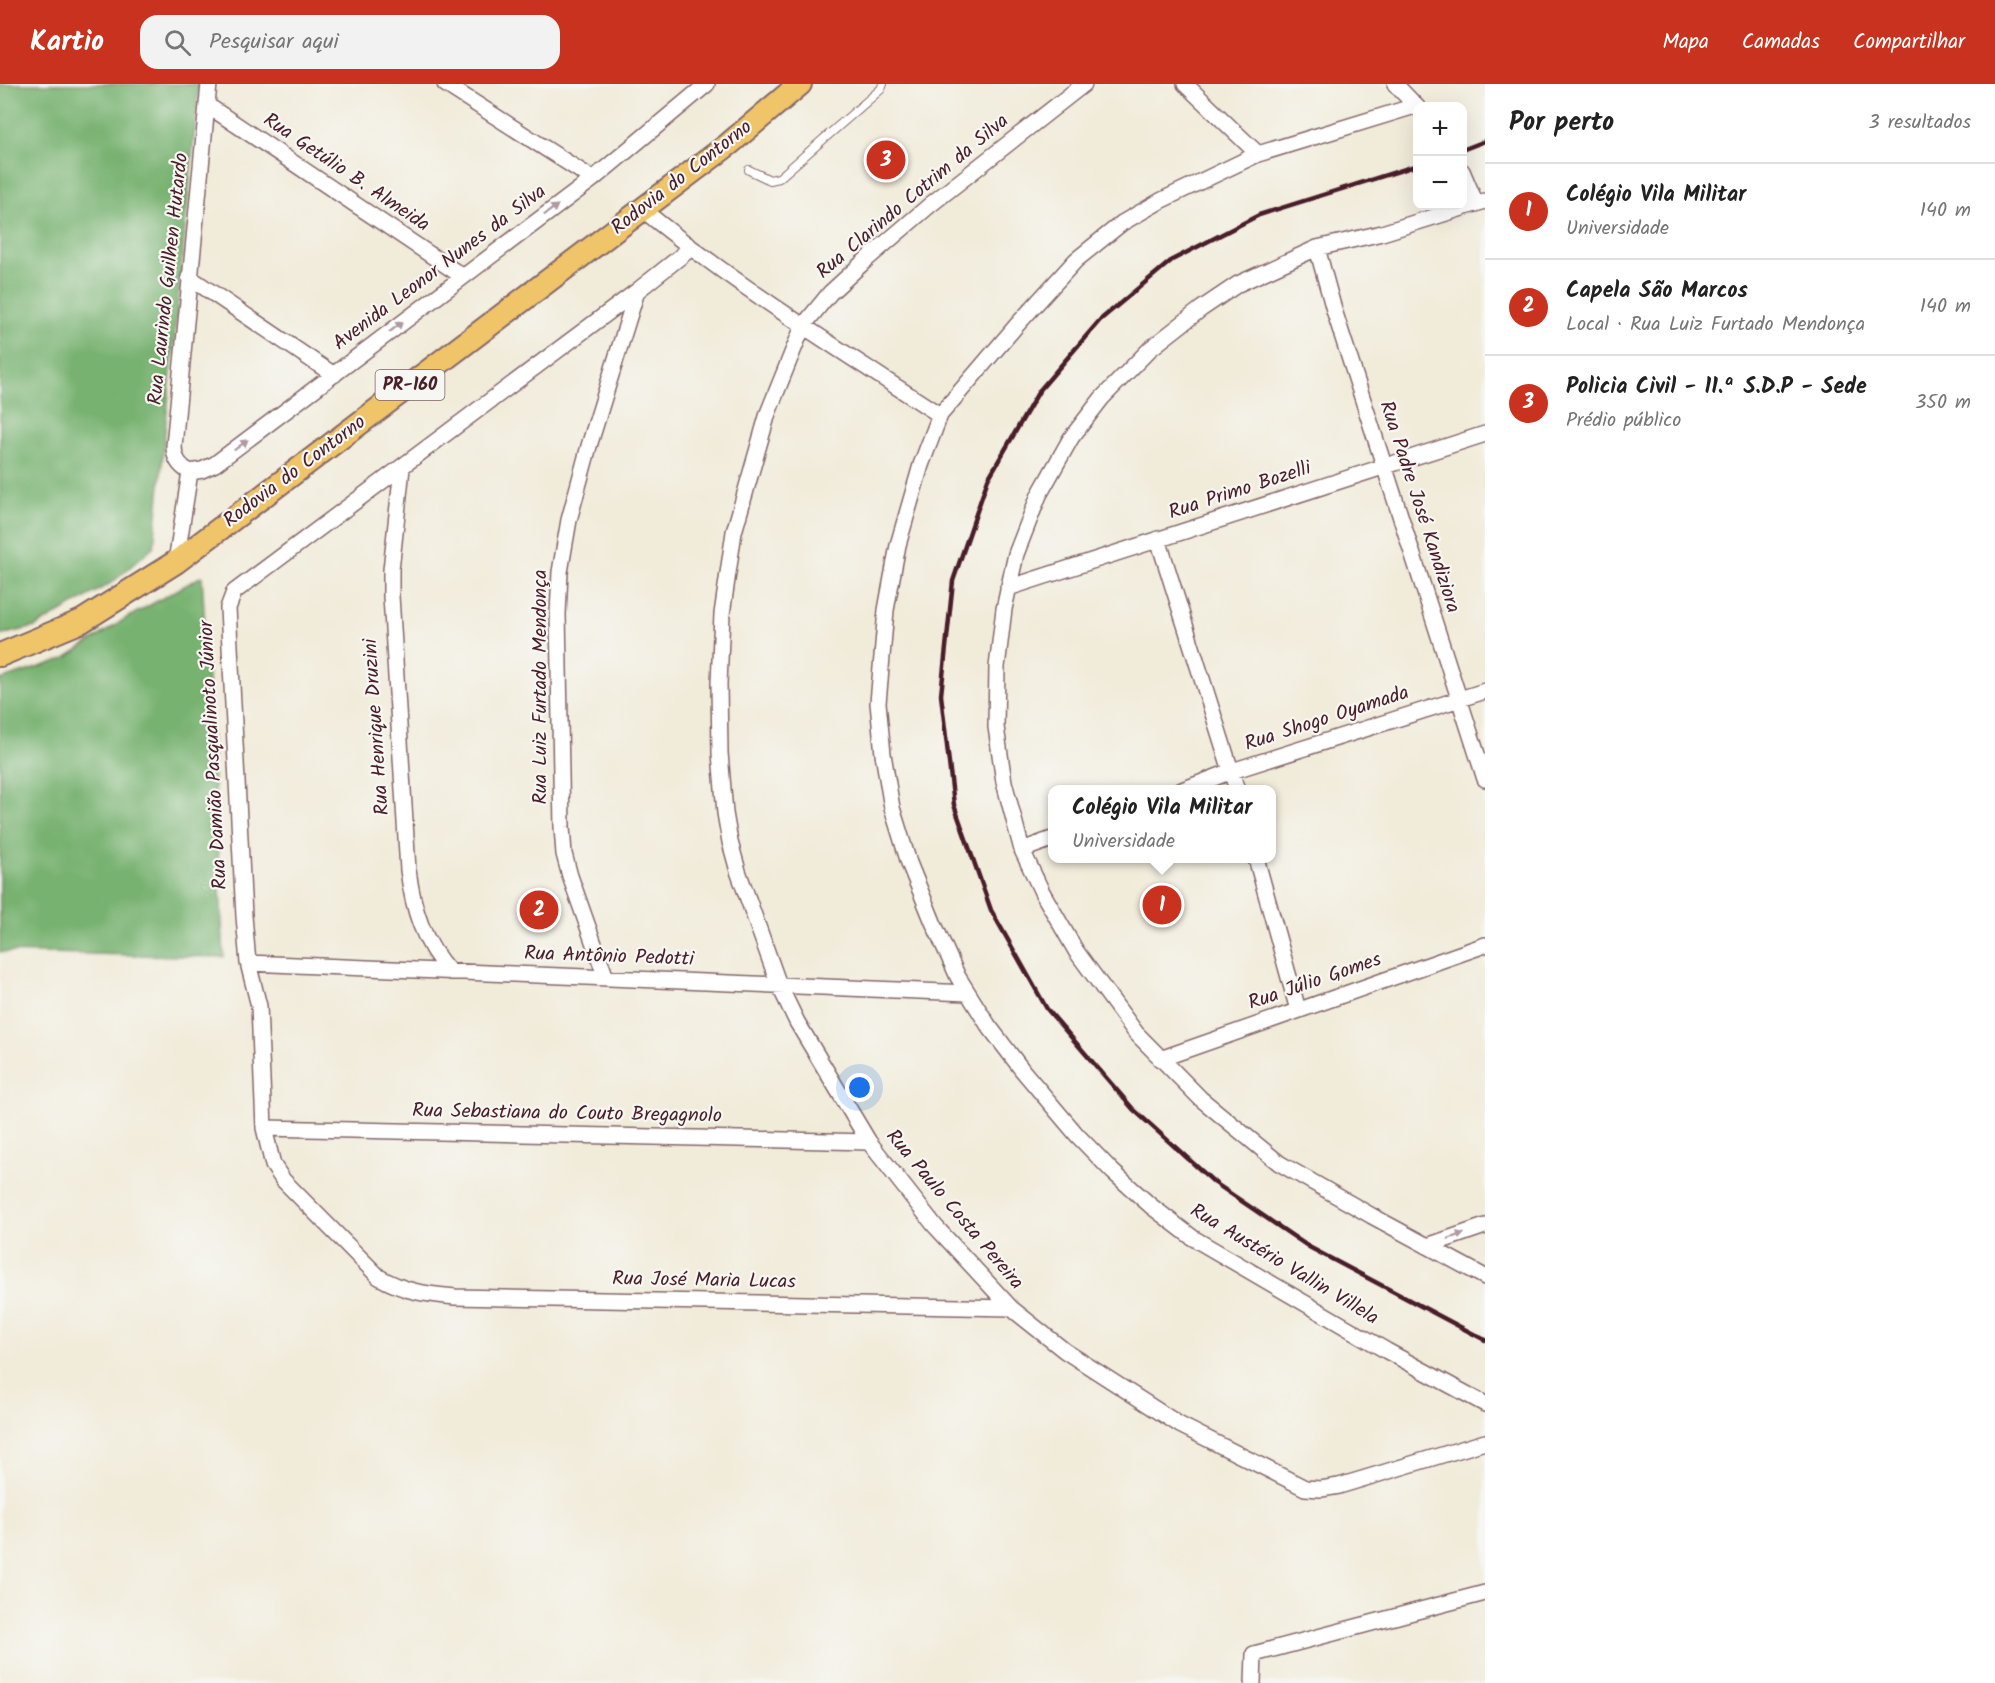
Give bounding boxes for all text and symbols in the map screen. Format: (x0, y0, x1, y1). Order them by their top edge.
search box (140, 15, 560, 69)
text: Kartio (30, 20, 104, 65)
text: Pesquisar aqui (209, 25, 339, 60)
icon: search (161, 26, 194, 59)
text: Mapa (1662, 26, 1709, 59)
text: Camadas (1742, 26, 1820, 59)
text: Compartilhar (1853, 26, 1965, 59)
map controls (1413, 102, 1467, 210)
button: + (1413, 102, 1467, 156)
text: Por perto (1509, 102, 1614, 144)
street label: Rua Getúlio B. Almeida (256, 105, 436, 241)
street label: Rua Clarindo Cotrim da Silva (809, 106, 1017, 288)
text: 3 resultados (1868, 107, 1971, 139)
street label: Rodovia do Contorno (604, 112, 760, 244)
pin: 3 (866, 138, 906, 182)
street label: Rua Laurindo Guilhen Hutardo (140, 151, 198, 407)
button: − (1413, 156, 1467, 210)
street label: Avenida Leonor Nunes da Silva (326, 177, 554, 359)
text: Colégio Vila Militar (1566, 178, 1746, 213)
text: 1 (1525, 195, 1532, 227)
text: 140 m (1920, 195, 1971, 227)
one-way arrow (544, 204, 559, 216)
text: Universidade (1566, 213, 1669, 245)
text: Capela São Marcos (1566, 274, 1748, 309)
text: 2 (1523, 291, 1534, 323)
text: 140 m (1920, 291, 1971, 323)
text: Local · Rua Luiz Furtado Mendonça (1566, 309, 1865, 341)
one-way arrow (388, 321, 404, 334)
road number: PR-160 (376, 370, 444, 400)
text: Policia Civil - 11.ª S.D.P - Sede (1566, 370, 1867, 405)
text: 3 (1523, 387, 1534, 419)
text: 350 m (1915, 387, 1971, 419)
street label: Rua Padre José Kandiziora (1370, 397, 1468, 617)
text: Prédio público (1566, 405, 1681, 437)
street label: Rodovia do Contorno (217, 407, 373, 537)
one-way arrow (233, 440, 248, 452)
street label: Rua Primo Bozelli (1165, 453, 1317, 529)
street label: Rua Luiz Furtado Mendonça (525, 569, 557, 805)
street label: Rua Damião Pasqualinoto Júnior (191, 618, 237, 890)
street label: Rua Henrique Druzini (355, 636, 399, 817)
street label: Rua Shogo Oyamada (1241, 677, 1413, 761)
popup (1048, 785, 1276, 863)
text: Colégio Vila Militar (1072, 791, 1252, 826)
text: Universidade (1072, 826, 1175, 858)
pin: 1 (1142, 882, 1182, 928)
pin: 2 (520, 888, 558, 932)
street label: Rua Antônio Pedotti (524, 938, 696, 976)
street label: Rua Júlio Gomes (1244, 944, 1386, 1020)
your location (845, 1073, 874, 1102)
street label: Rua Sebastiana do Couto Bregagnolo (412, 1095, 722, 1133)
street label: Rua Paulo Costa Pereira (877, 1123, 1031, 1297)
street label: Rua Austério Vallin Villela (1183, 1196, 1385, 1334)
one-way arrow (1447, 1231, 1465, 1240)
street label: Rua José Maria Lucas (612, 1263, 797, 1299)

